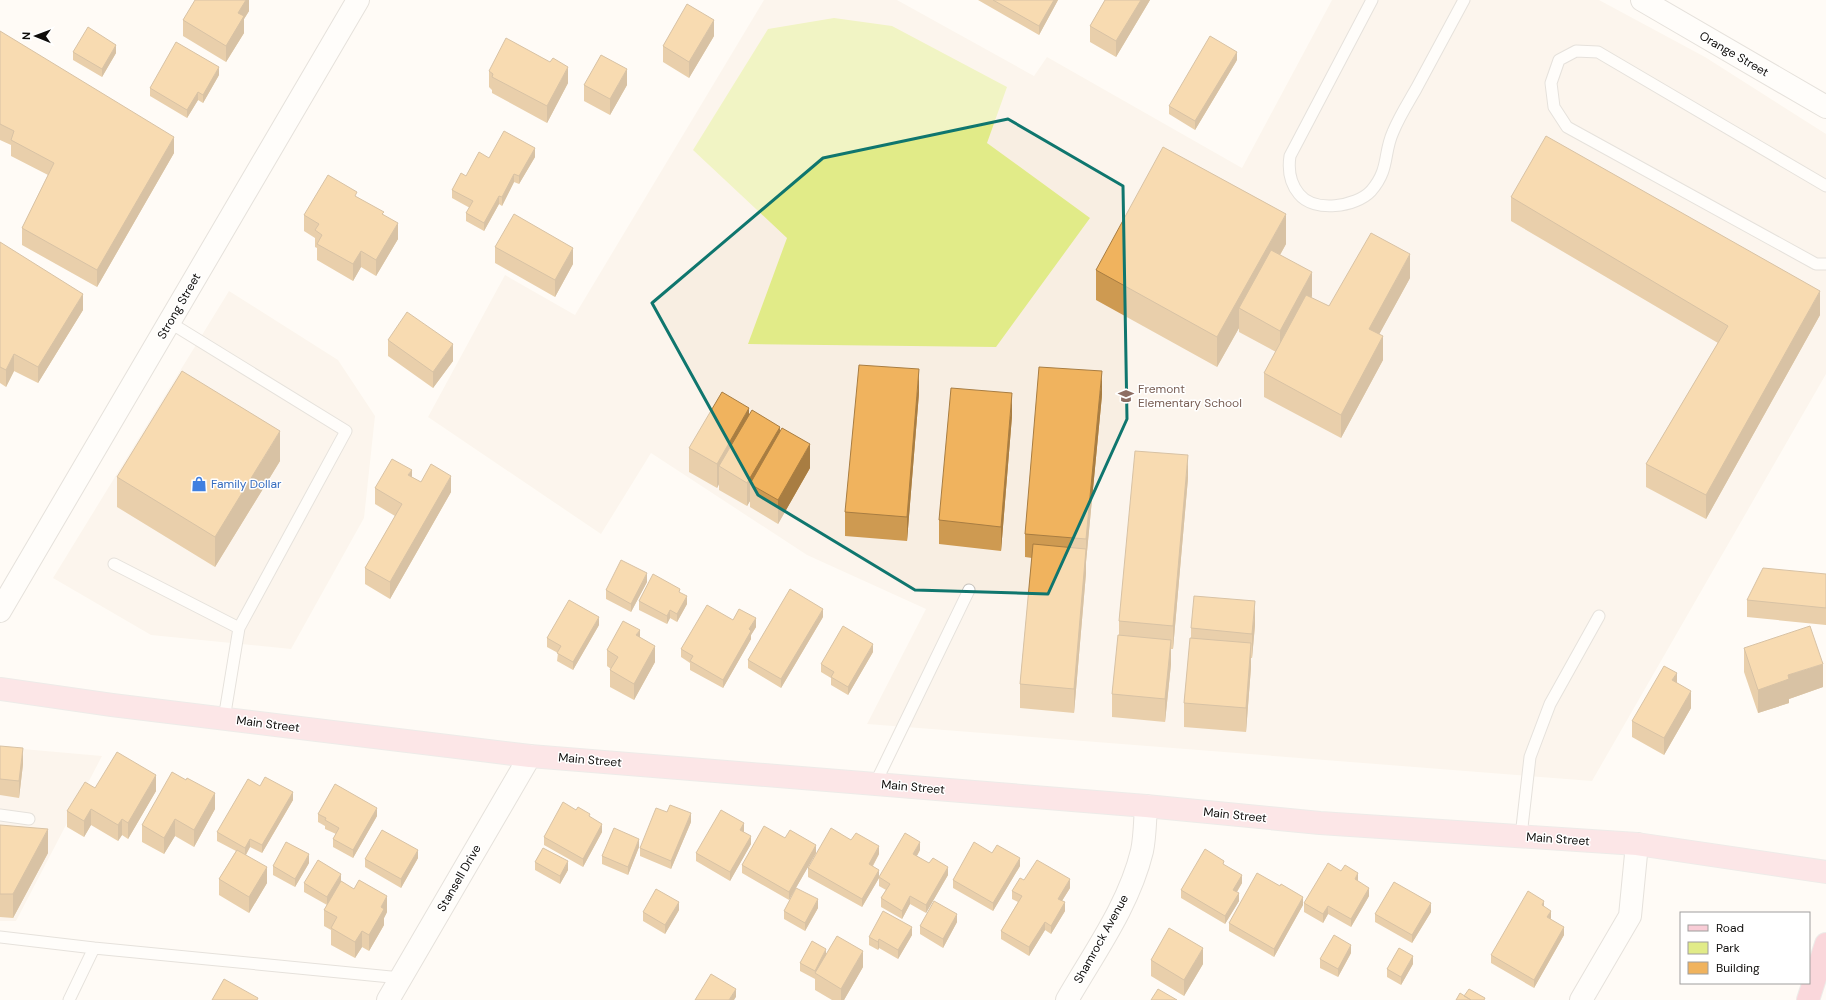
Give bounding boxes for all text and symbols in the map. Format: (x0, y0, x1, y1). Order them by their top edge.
north arrow (16, 16, 56, 56)
street label: Orange Street (1696, 28, 1772, 80)
text: N (19, 32, 33, 40)
street label: Strong Street (154, 270, 205, 342)
place label: Fremont Elementary School (1138, 381, 1242, 411)
school or university icon: Fremont Elementary School (1117, 387, 1135, 405)
shop icon: Family Dollar (190, 475, 208, 493)
place label: Family Dollar (211, 476, 282, 492)
street label: Main Street (235, 712, 301, 736)
street label: Main Street (558, 749, 623, 771)
street label: Main Street (881, 776, 946, 798)
street label: Main Street (1203, 804, 1268, 826)
street label: Main Street (1526, 829, 1591, 849)
street label: Stansell Drive (433, 841, 485, 914)
street label: Shamrock Avenue (1070, 892, 1132, 986)
legend (1680, 912, 1810, 984)
text: Road (1716, 920, 1744, 936)
text: Park (1716, 940, 1740, 956)
text: Building (1716, 960, 1760, 976)

